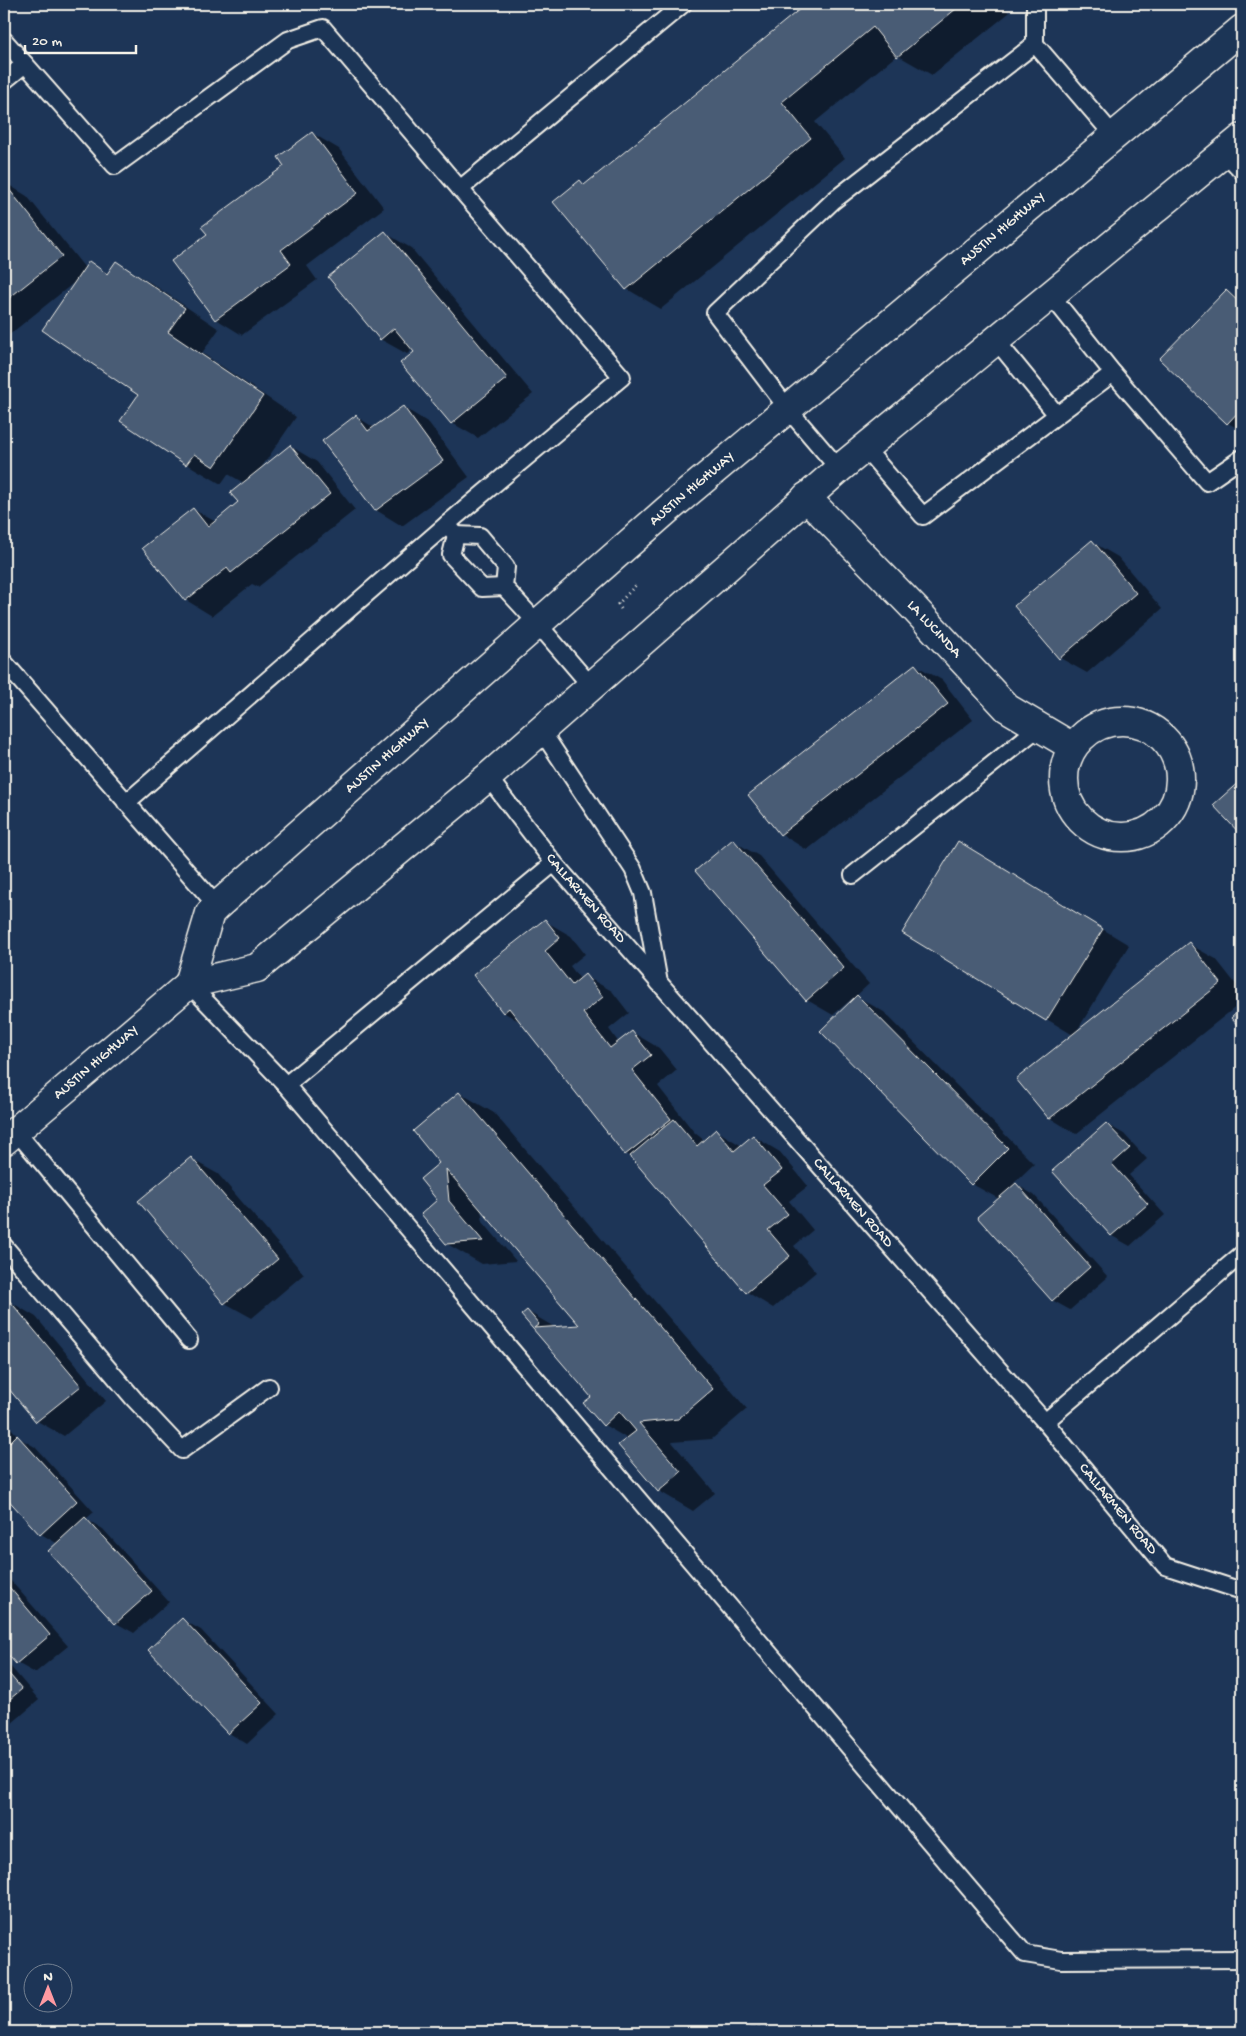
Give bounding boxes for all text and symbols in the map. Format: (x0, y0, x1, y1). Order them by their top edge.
scale bar (25, 22, 136, 54)
text: 20 m (32, 33, 62, 51)
street label: AUSTIN HIGHWAY (956, 188, 1049, 270)
street label: AUSTIN HIGHWAY (646, 448, 738, 530)
street label: LA LUCINDA (903, 597, 966, 663)
street label: AUSTIN HIGHWAY (342, 714, 433, 798)
street label: CALLARMEN ROAD (541, 850, 630, 947)
street label: AUSTIN HIGHWAY (50, 1022, 143, 1104)
street label: CALLARMEN ROAD (809, 1155, 897, 1252)
street label: CALLARMEN ROAD (1075, 1460, 1161, 1559)
north arrow (22, 1964, 72, 2014)
text: N (43, 1969, 53, 1986)

